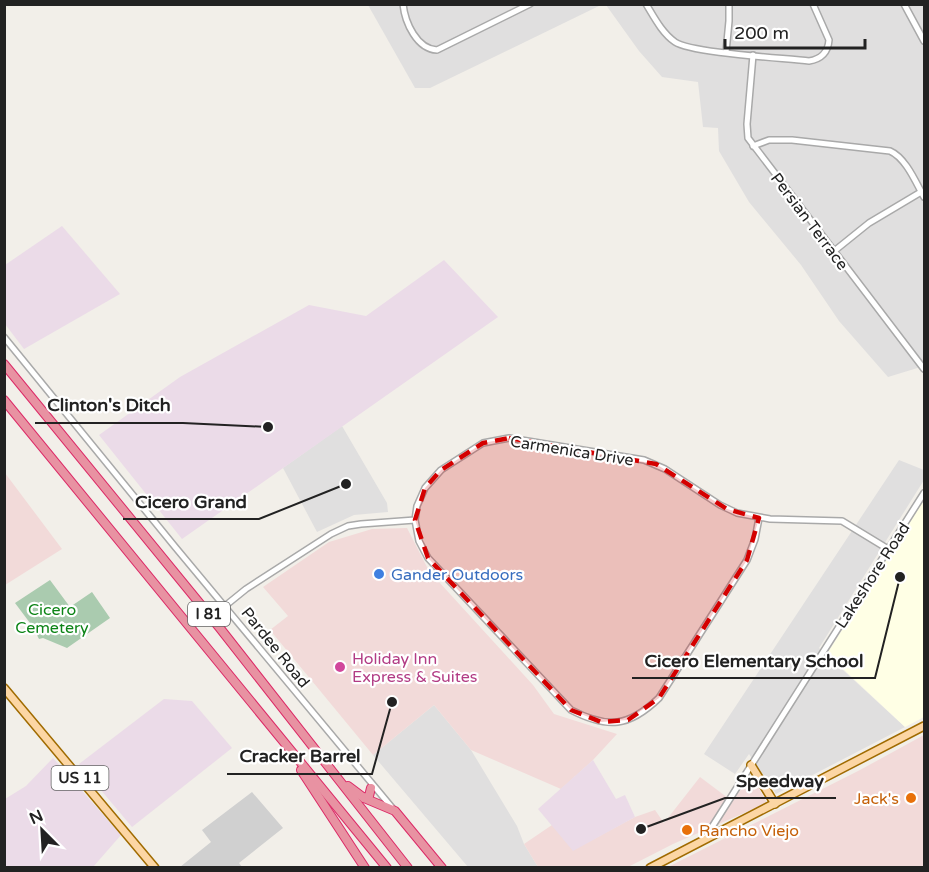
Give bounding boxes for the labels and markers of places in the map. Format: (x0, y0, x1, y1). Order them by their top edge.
callout: Clinton's Ditch (35, 387, 183, 423)
callout: Cicero Grand (123, 483, 259, 519)
place label: Gander Outdoors (391, 565, 523, 585)
marker: Gander Outdoors (372, 567, 386, 581)
callout: Cicero Elementary School (632, 642, 875, 678)
place label: Holiday Inn Express & Suites (352, 649, 477, 687)
marker: Holiday Inn Express & Suites (333, 660, 347, 674)
callout: Cracker Barrel (227, 738, 372, 774)
callout: Speedway (725, 762, 836, 798)
place label: Jack's (854, 789, 899, 809)
marker: Jack's (904, 791, 918, 805)
place label: Rancho Viejo (699, 821, 799, 841)
marker: Rancho Viejo (680, 823, 694, 837)

